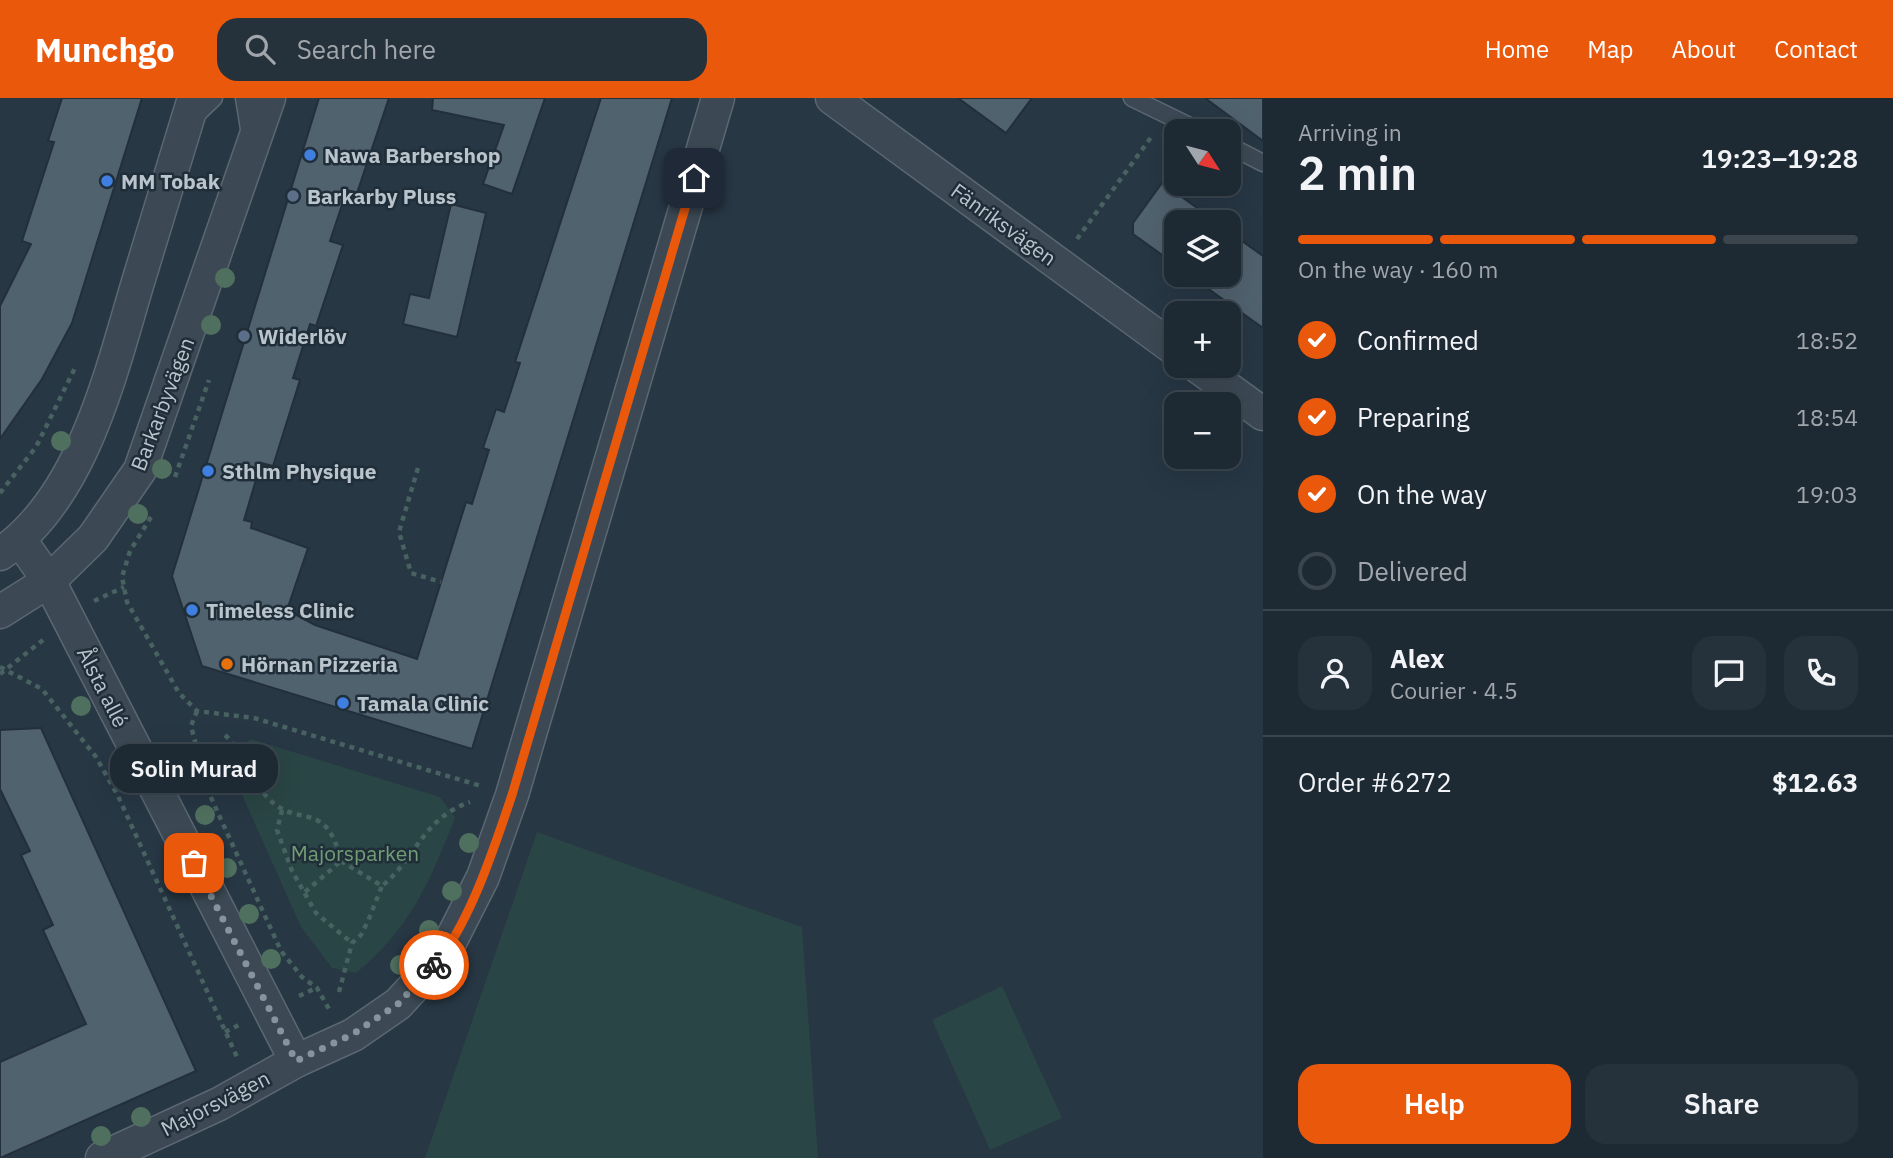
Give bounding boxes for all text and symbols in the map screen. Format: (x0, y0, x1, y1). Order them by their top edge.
search box (217, 18, 707, 81)
text: Munchgo (35, 28, 175, 71)
icon: search (241, 30, 279, 68)
text: Search here (297, 32, 436, 66)
text: Home (1485, 33, 1549, 65)
text: Map (1587, 33, 1633, 65)
text: About (1671, 33, 1736, 65)
text: Contact (1774, 33, 1858, 65)
text: Arriving in (1298, 117, 1402, 147)
north arrow (1164, 119, 1241, 196)
map controls (1164, 119, 1241, 469)
place label: Nawa Barbershop (324, 141, 501, 169)
text: 19:23–19:28 (1701, 141, 1858, 175)
text: 2 min (1298, 143, 1417, 203)
marker: Nawa Barbershop (302, 147, 318, 163)
pin (664, 148, 724, 208)
icon: home (675, 159, 713, 197)
place label: MM Tobak (121, 167, 221, 195)
marker: MM Tobak (99, 173, 115, 189)
street label: Fänriksvägen (946, 176, 1062, 272)
place label: Barkarby Pluss (307, 182, 456, 210)
marker: Barkarby Pluss (285, 188, 301, 204)
button: layers (1164, 210, 1241, 287)
text: On the way · 160 m (1298, 254, 1498, 284)
button: + (1164, 301, 1241, 378)
icon: check (1298, 321, 1336, 359)
place label: Widerlöv (258, 322, 348, 350)
text: Confirmed (1357, 323, 1479, 357)
text: 18:52 (1796, 325, 1858, 355)
marker: Widerlöv (236, 328, 252, 344)
street label: Barkarbyvägen (124, 333, 200, 475)
button: − (1164, 392, 1241, 469)
icon: check (1298, 398, 1336, 436)
text: Preparing (1357, 400, 1470, 434)
text: 18:54 (1796, 402, 1858, 432)
place label: Sthlm Physique (222, 457, 377, 485)
marker: Sthlm Physique (200, 463, 216, 479)
icon: check (1298, 475, 1336, 513)
text: On the way (1357, 477, 1487, 511)
text: 19:03 (1796, 479, 1858, 509)
text: Delivered (1357, 554, 1468, 588)
place label: Timeless Clinic (206, 596, 355, 624)
marker: Timeless Clinic (184, 602, 200, 618)
button: person (1298, 636, 1372, 710)
button: chat (1692, 636, 1766, 710)
button: phone (1784, 636, 1858, 710)
text: Alex (1390, 641, 1444, 675)
street label: Ålsta allé (71, 642, 135, 732)
place label: Hörnan Pizzeria (241, 650, 398, 678)
marker: Hörnan Pizzeria (219, 656, 235, 672)
text: Courier · 4.5 (1390, 675, 1518, 705)
place label: Tamala Clinic (357, 689, 489, 717)
marker: Tamala Clinic (335, 695, 351, 711)
callout: Solin Murad (110, 744, 278, 793)
text: Solin Murad (131, 753, 257, 783)
text: Order #6272 (1298, 765, 1452, 799)
text: $12.63 (1772, 765, 1858, 799)
pin (164, 833, 224, 893)
park label: Majorsparken (291, 839, 419, 867)
icon: bag (175, 844, 213, 882)
courier (399, 930, 469, 1000)
icon: bike (415, 946, 453, 984)
street label: Majorsvägen (156, 1064, 274, 1142)
button: Help (1298, 1064, 1571, 1144)
button: Share (1585, 1064, 1858, 1144)

